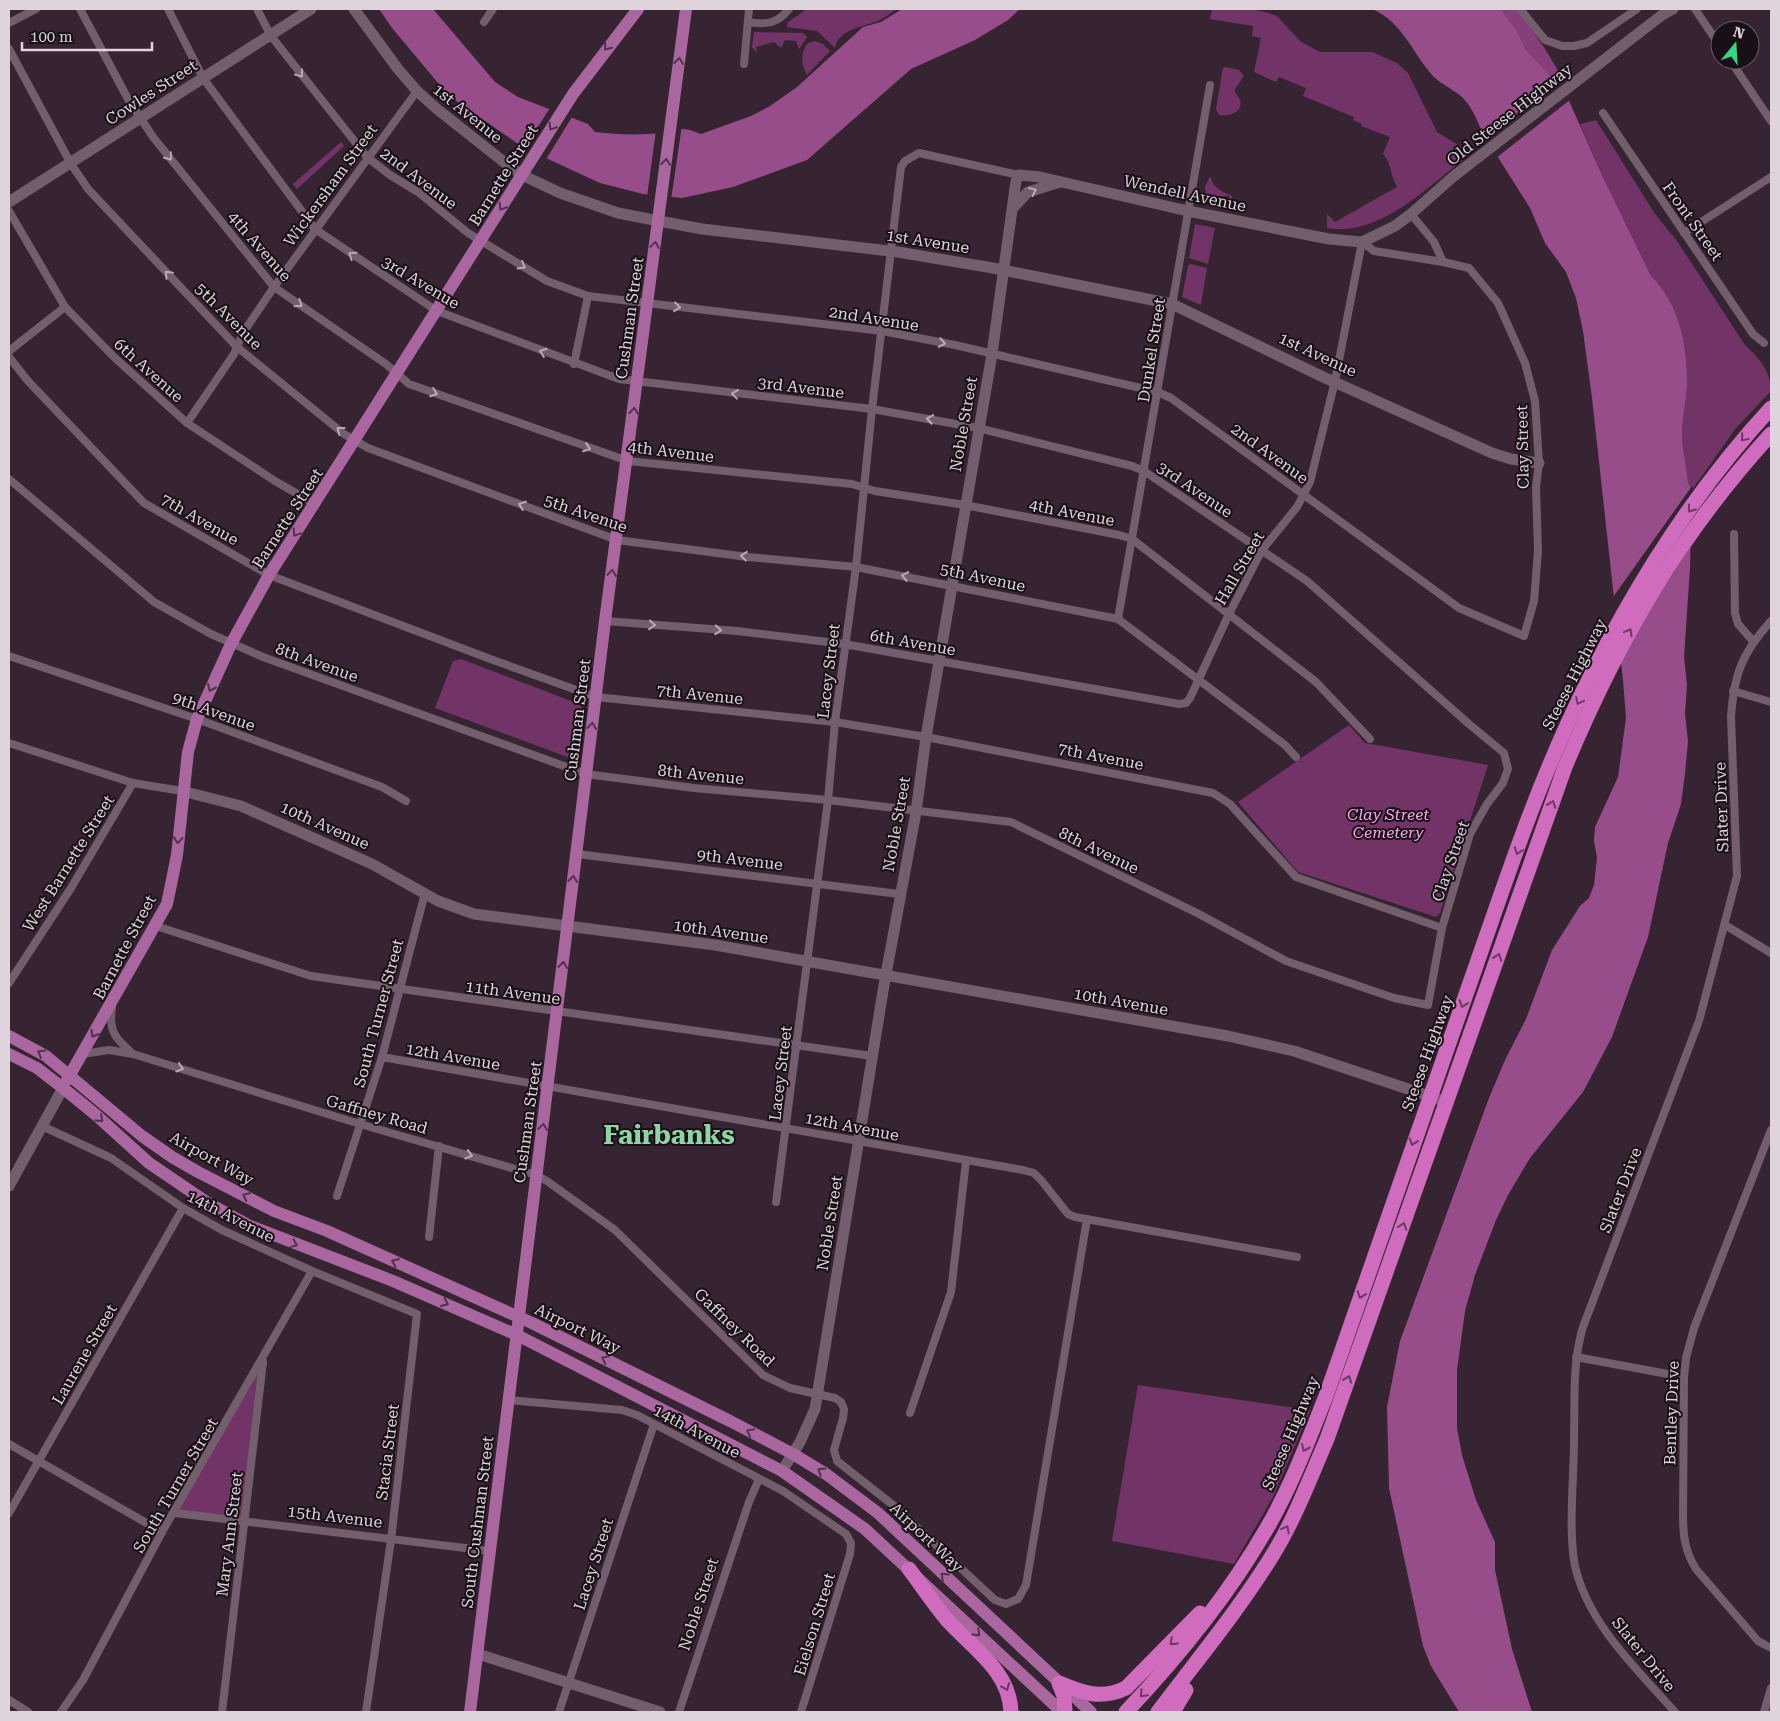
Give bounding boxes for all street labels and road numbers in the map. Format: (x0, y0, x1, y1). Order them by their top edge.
street label: Cowles Street (102, 56, 201, 129)
street label: Old Steese Highway (1443, 59, 1576, 169)
street label: 1st Avenue (429, 80, 506, 147)
street label: Wickersham Street (280, 120, 381, 250)
street label: Barnette Street (465, 121, 542, 229)
street label: 2nd Avenue (377, 143, 461, 213)
street label: Wendell Avenue (1122, 171, 1248, 216)
street label: Front Street (1658, 178, 1727, 264)
street label: 4th Avenue (224, 207, 295, 285)
street label: 1st Avenue (885, 226, 971, 257)
street label: 3rd Avenue (379, 252, 463, 313)
street label: Cushman Street (612, 256, 647, 380)
street label: 5th Avenue (191, 279, 266, 354)
street label: Dunkel Street (1134, 296, 1169, 404)
street label: 2nd Avenue (828, 302, 921, 335)
street label: 1st Avenue (1276, 328, 1360, 381)
street label: 6th Avenue (110, 334, 187, 407)
street label: 3rd Avenue (757, 373, 846, 402)
street label: Noble Street (946, 375, 981, 473)
street label: Clay Street (1512, 405, 1533, 489)
street label: 2nd Avenue (1227, 419, 1312, 488)
street label: 4th Avenue (627, 437, 715, 466)
street label: 3rd Avenue (1153, 457, 1236, 522)
street label: Barnette Street (248, 465, 327, 572)
street label: 7th Avenue (157, 490, 242, 549)
street label: 5th Avenue (542, 490, 630, 537)
street label: 4th Avenue (1028, 495, 1116, 530)
street label: Hall Street (1211, 528, 1268, 608)
street label: 5th Avenue (939, 559, 1027, 596)
street label: Steese Highway (1538, 615, 1611, 733)
street label: Lacey Street (813, 622, 844, 720)
street label: 6th Avenue (869, 626, 957, 659)
street label: 8th Avenue (273, 639, 361, 686)
street label: Cushman Street (561, 658, 594, 782)
street label: 7th Avenue (656, 681, 744, 708)
street label: 9th Avenue (170, 688, 258, 735)
street label: 7th Avenue (1057, 739, 1145, 774)
street label: 8th Avenue (657, 761, 745, 788)
street label: Slater Drive (1710, 761, 1733, 852)
street label: Noble Street (879, 775, 914, 873)
street label: West Barnette Street (19, 791, 118, 935)
street label: 10th Avenue (277, 797, 373, 854)
street label: Clay Street (1428, 818, 1473, 904)
street label: 8th Avenue (1056, 823, 1142, 878)
street label: 9th Avenue (696, 845, 784, 874)
street label: Barnette Street (89, 892, 160, 1003)
street label: 10th Avenue (672, 915, 770, 948)
street label: South Turner Street (349, 937, 407, 1090)
street label: 11th Avenue (464, 976, 562, 1009)
street label: 10th Avenue (1072, 984, 1170, 1019)
street label: Steese Highway (1398, 992, 1457, 1114)
street label: Lacey Street (765, 1024, 796, 1122)
street label: 12th Avenue (404, 1039, 502, 1074)
street label: Cushman Street (510, 1060, 545, 1184)
street label: Gaffney Road (324, 1091, 430, 1138)
street label: 12th Avenue (803, 1108, 901, 1145)
street label: Airport Way (166, 1128, 258, 1190)
street label: Slater Drive (1595, 1144, 1646, 1236)
street label: Noble Street (813, 1174, 846, 1272)
street label: 14th Avenue (184, 1186, 278, 1247)
street label: Gaffney Road (690, 1284, 779, 1371)
street label: Airport Way (532, 1299, 624, 1358)
street label: Laurene Street (48, 1301, 121, 1408)
street label: Bentley Drive (1660, 1360, 1683, 1466)
street label: Steese Highway (1258, 1373, 1323, 1493)
street label: 14th Avenue (650, 1401, 744, 1462)
street label: Stacia Street (372, 1403, 403, 1501)
street label: South Turner Street (129, 1414, 222, 1556)
street label: South Cushman Street (458, 1435, 497, 1609)
street label: Mary Ann Street (212, 1470, 247, 1598)
street label: Airport Way (886, 1499, 968, 1576)
street label: 15th Avenue (286, 1501, 384, 1532)
street label: Lacey Street (570, 1516, 617, 1613)
street label: Noble Street (675, 1555, 722, 1653)
street label: Eielson Street (790, 1570, 839, 1678)
street label: Slater Drive (1608, 1613, 1680, 1696)

